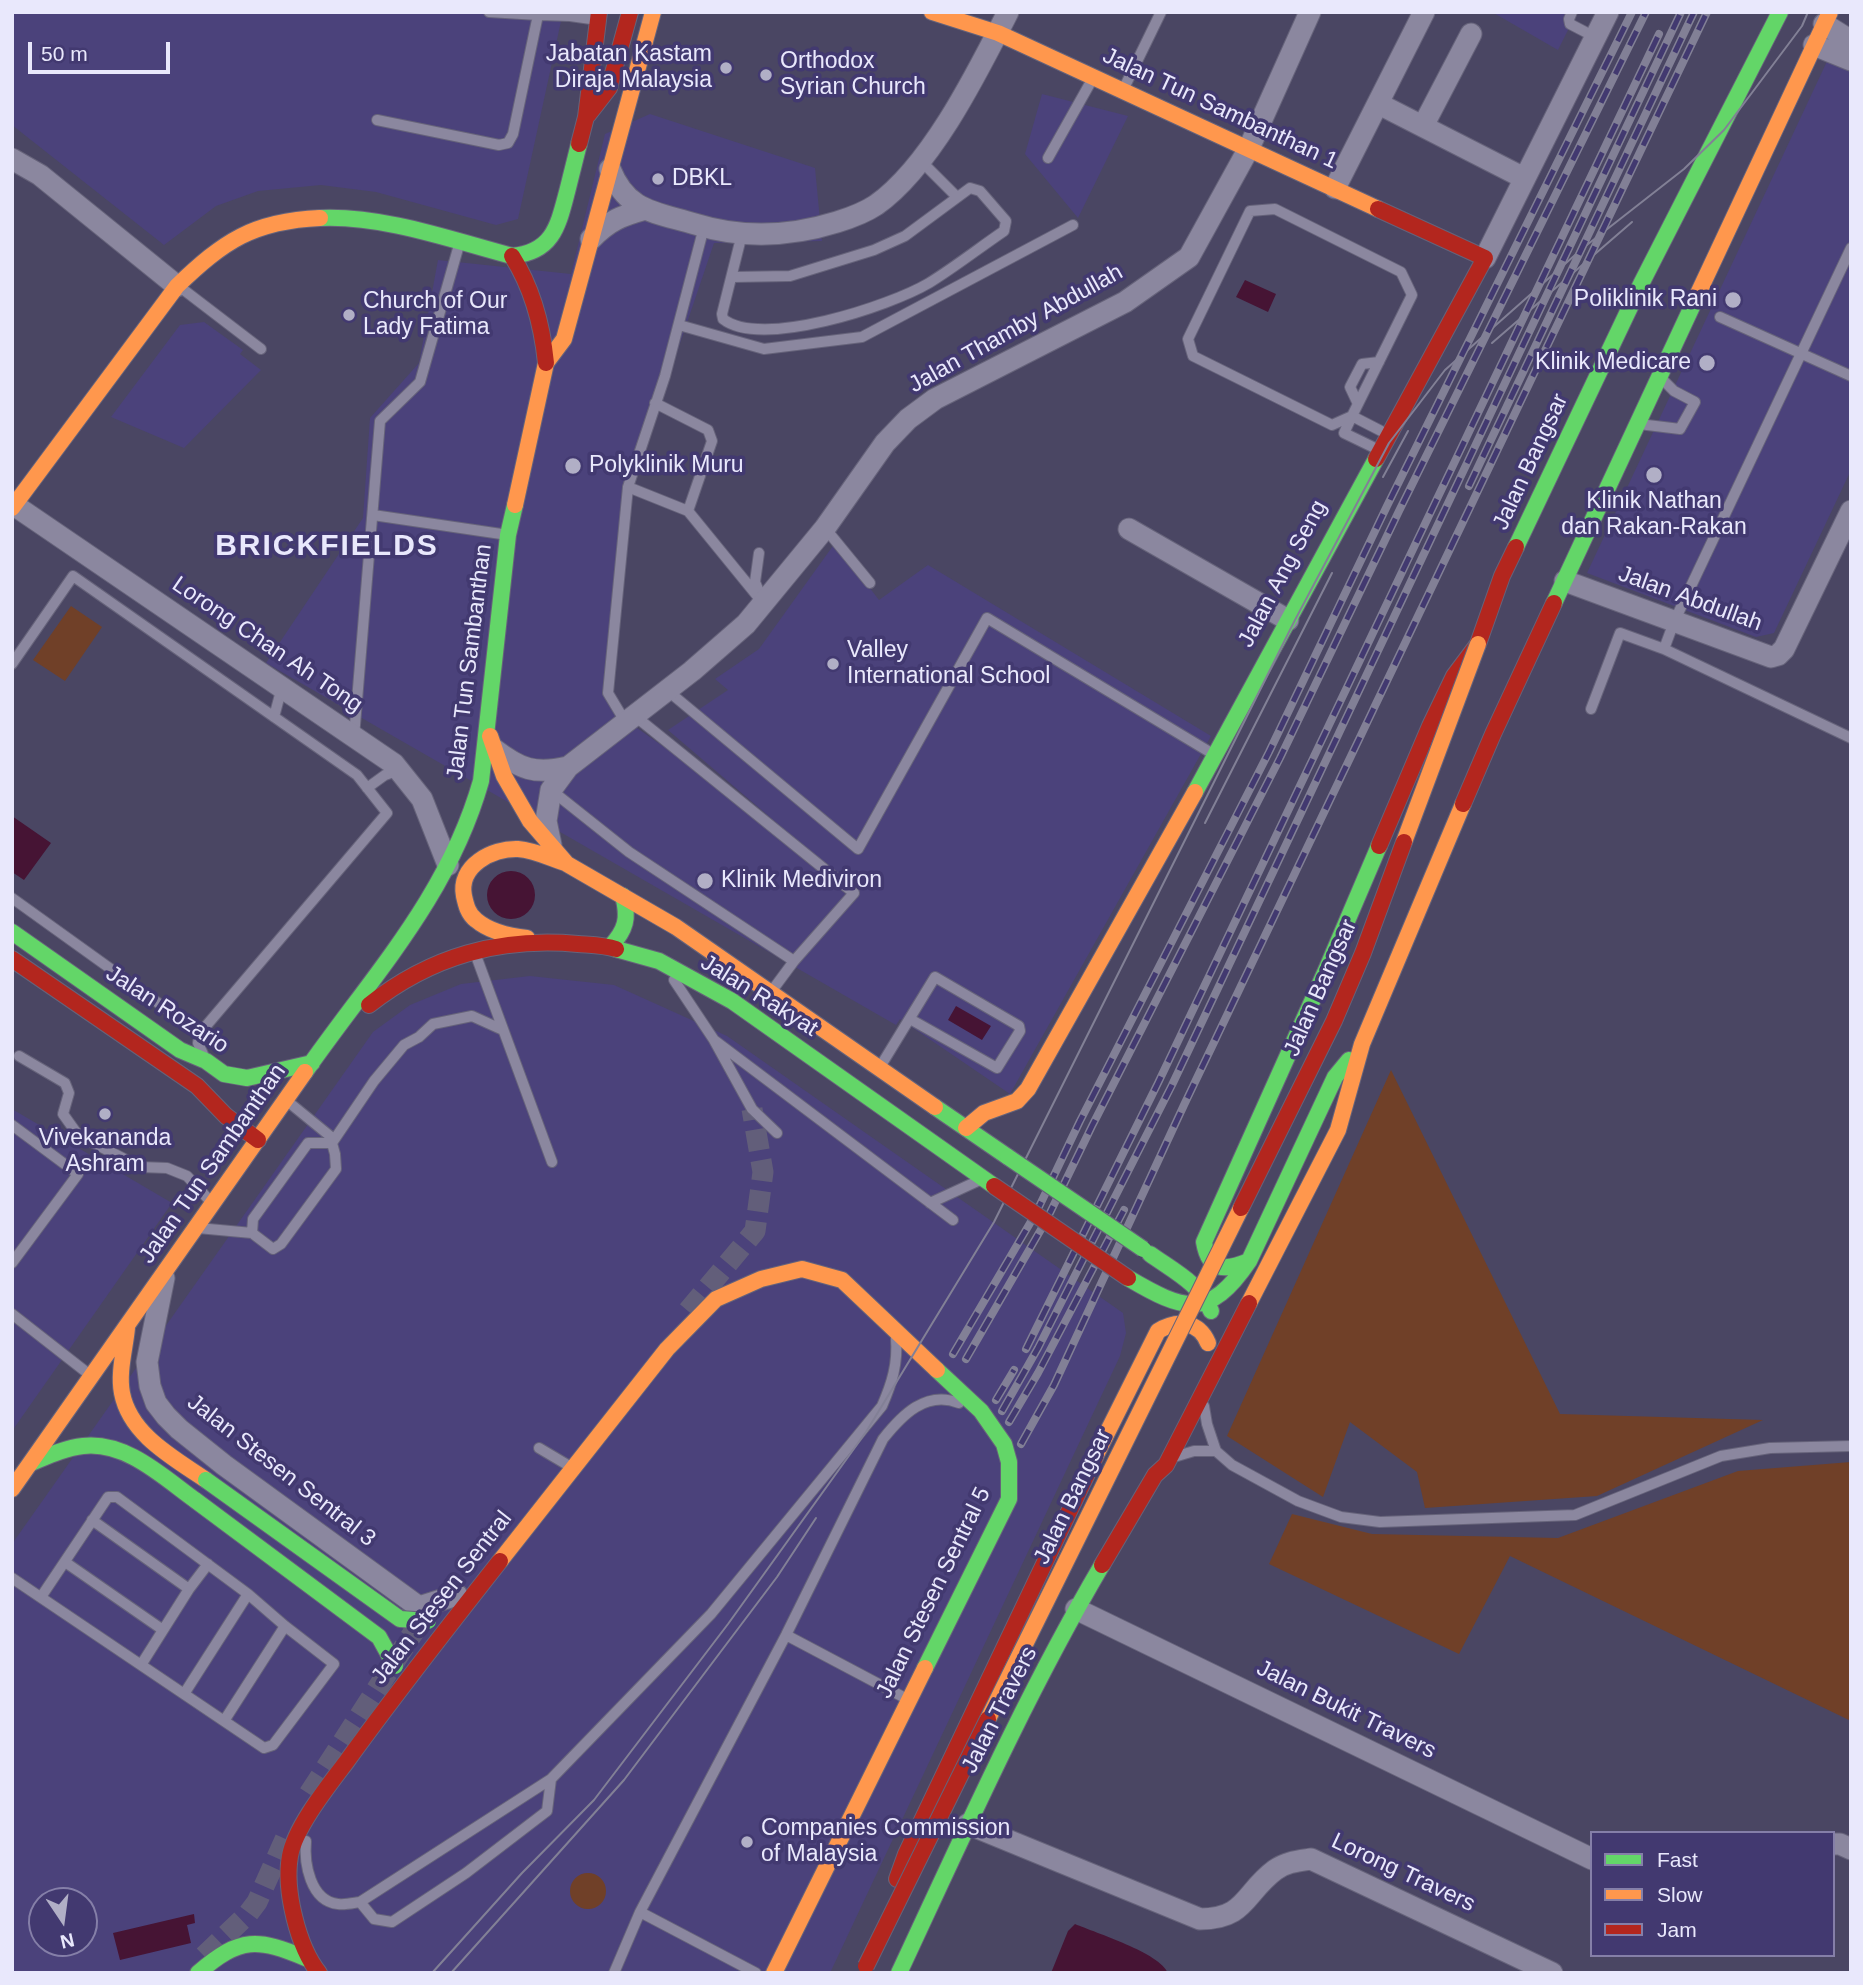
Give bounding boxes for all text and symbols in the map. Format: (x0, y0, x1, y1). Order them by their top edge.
scale bar (32, 28, 173, 72)
place label: Jabatan Kastam Diraja Malaysia (546, 41, 712, 95)
text: 50 m (41, 42, 88, 65)
street label: Jalan Tun Sambanthan 1 (1098, 42, 1342, 176)
place label: Orthodox Syrian Church (780, 48, 926, 102)
marker: Jabatan Kastam Diraja Malaysia (718, 60, 734, 76)
marker: Orthodox Syrian Church (758, 67, 774, 83)
place label: DBKL (672, 165, 732, 193)
marker: DBKL (650, 171, 666, 187)
street label: Jalan Thamby Abdullah (904, 259, 1128, 399)
place label: Poliklinik Rani (1574, 286, 1717, 314)
place label: Church of Our Lady Fatima (363, 288, 507, 342)
marker: Poliklinik Rani (1723, 290, 1743, 310)
marker: Church of Our Lady Fatima (341, 307, 357, 323)
place label: Klinik Medicare (1535, 349, 1691, 377)
marker: Klinik Medicare (1697, 353, 1717, 373)
street label: Jalan Bangsar (1487, 390, 1575, 534)
place label: Polyklinik Muru (589, 452, 744, 480)
marker: Polyklinik Muru (563, 456, 583, 476)
marker: Klinik Nathan dan Rakan-Rakan (1644, 465, 1664, 485)
place label: Klinik Nathan dan Rakan-Rakan (1561, 488, 1747, 542)
street label: Jalan Ang Seng (1233, 496, 1333, 652)
district label: BRICKFIELDS (217, 529, 437, 565)
street label: Jalan Tun Sambanthan (442, 543, 498, 781)
street label: Jalan Abdullah (1614, 560, 1766, 638)
street label: Lorong Chan Ah Tong (167, 571, 367, 719)
place label: Valley International School (847, 637, 1050, 691)
marker: Valley International School (825, 656, 841, 672)
place label: Klinik Mediviron (721, 867, 882, 895)
marker: Klinik Mediviron (695, 871, 715, 891)
street label: Jalan Bangsar (1278, 915, 1364, 1061)
street label: Jalan Rakyat (695, 949, 823, 1043)
street label: Jalan Rozario (101, 960, 233, 1060)
street label: Jalan Tun Sambanthan (134, 1059, 292, 1269)
marker: Vivekananda Ashram (97, 1106, 113, 1122)
place label: Vivekananda Ashram (39, 1125, 171, 1179)
street label: Jalan Stesen Sentral 3 (181, 1389, 381, 1553)
street label: Jalan Bangsar (1028, 1425, 1118, 1569)
street label: Jalan Stesen Sentral 5 (871, 1483, 997, 1703)
street label: Jalan Stesen Sentral (366, 1506, 518, 1690)
street label: Jalan Travers (956, 1642, 1044, 1778)
street label: Jalan Bukit Travers (1252, 1655, 1440, 1765)
place label: Companies Commission of Malaysia (761, 1815, 1010, 1869)
street label: Lorong Travers (1327, 1828, 1479, 1918)
legend (1590, 1831, 1835, 1957)
marker: Companies Commission of Malaysia (739, 1834, 755, 1850)
text: Fast (1657, 1848, 1698, 1871)
text: Slow (1657, 1883, 1703, 1906)
north arrow (28, 1887, 98, 1957)
text: Jam (1657, 1918, 1697, 1941)
text: N (58, 1929, 76, 1953)

